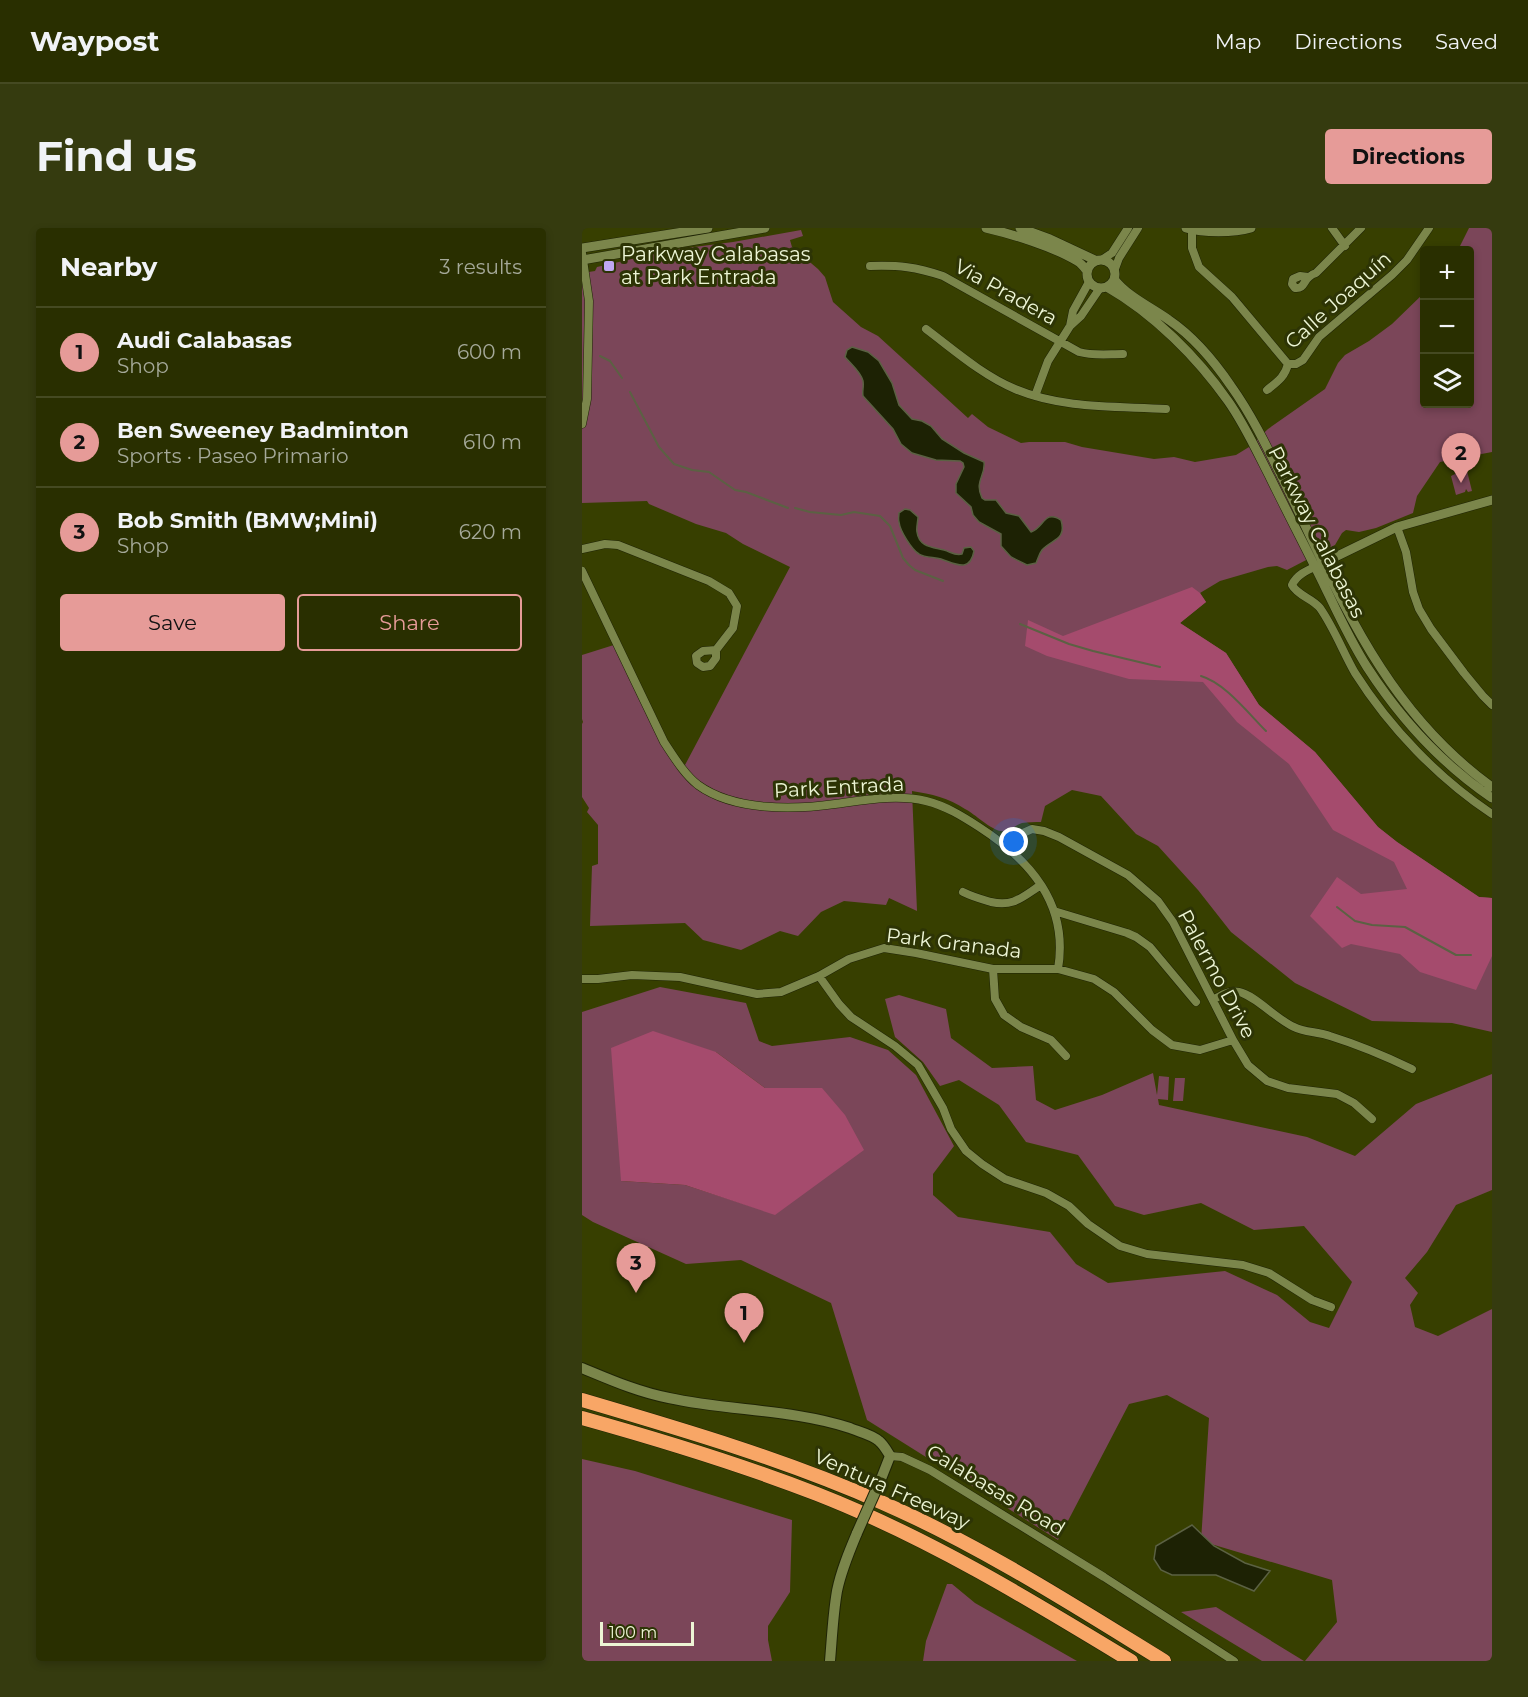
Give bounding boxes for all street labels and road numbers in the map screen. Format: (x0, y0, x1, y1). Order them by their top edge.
street label: Calle Joaquín (1280, 246, 1396, 354)
street label: Via Pradera (951, 254, 1061, 330)
street label: Parkway Calabasas (1263, 442, 1371, 622)
street label: Park Entrada (773, 772, 905, 802)
street label: Palermo Drive (1173, 905, 1261, 1043)
street label: Park Granada (885, 923, 1023, 963)
street label: Calabasas Road (922, 1439, 1070, 1541)
street label: Ventura Freeway (810, 1444, 974, 1534)

